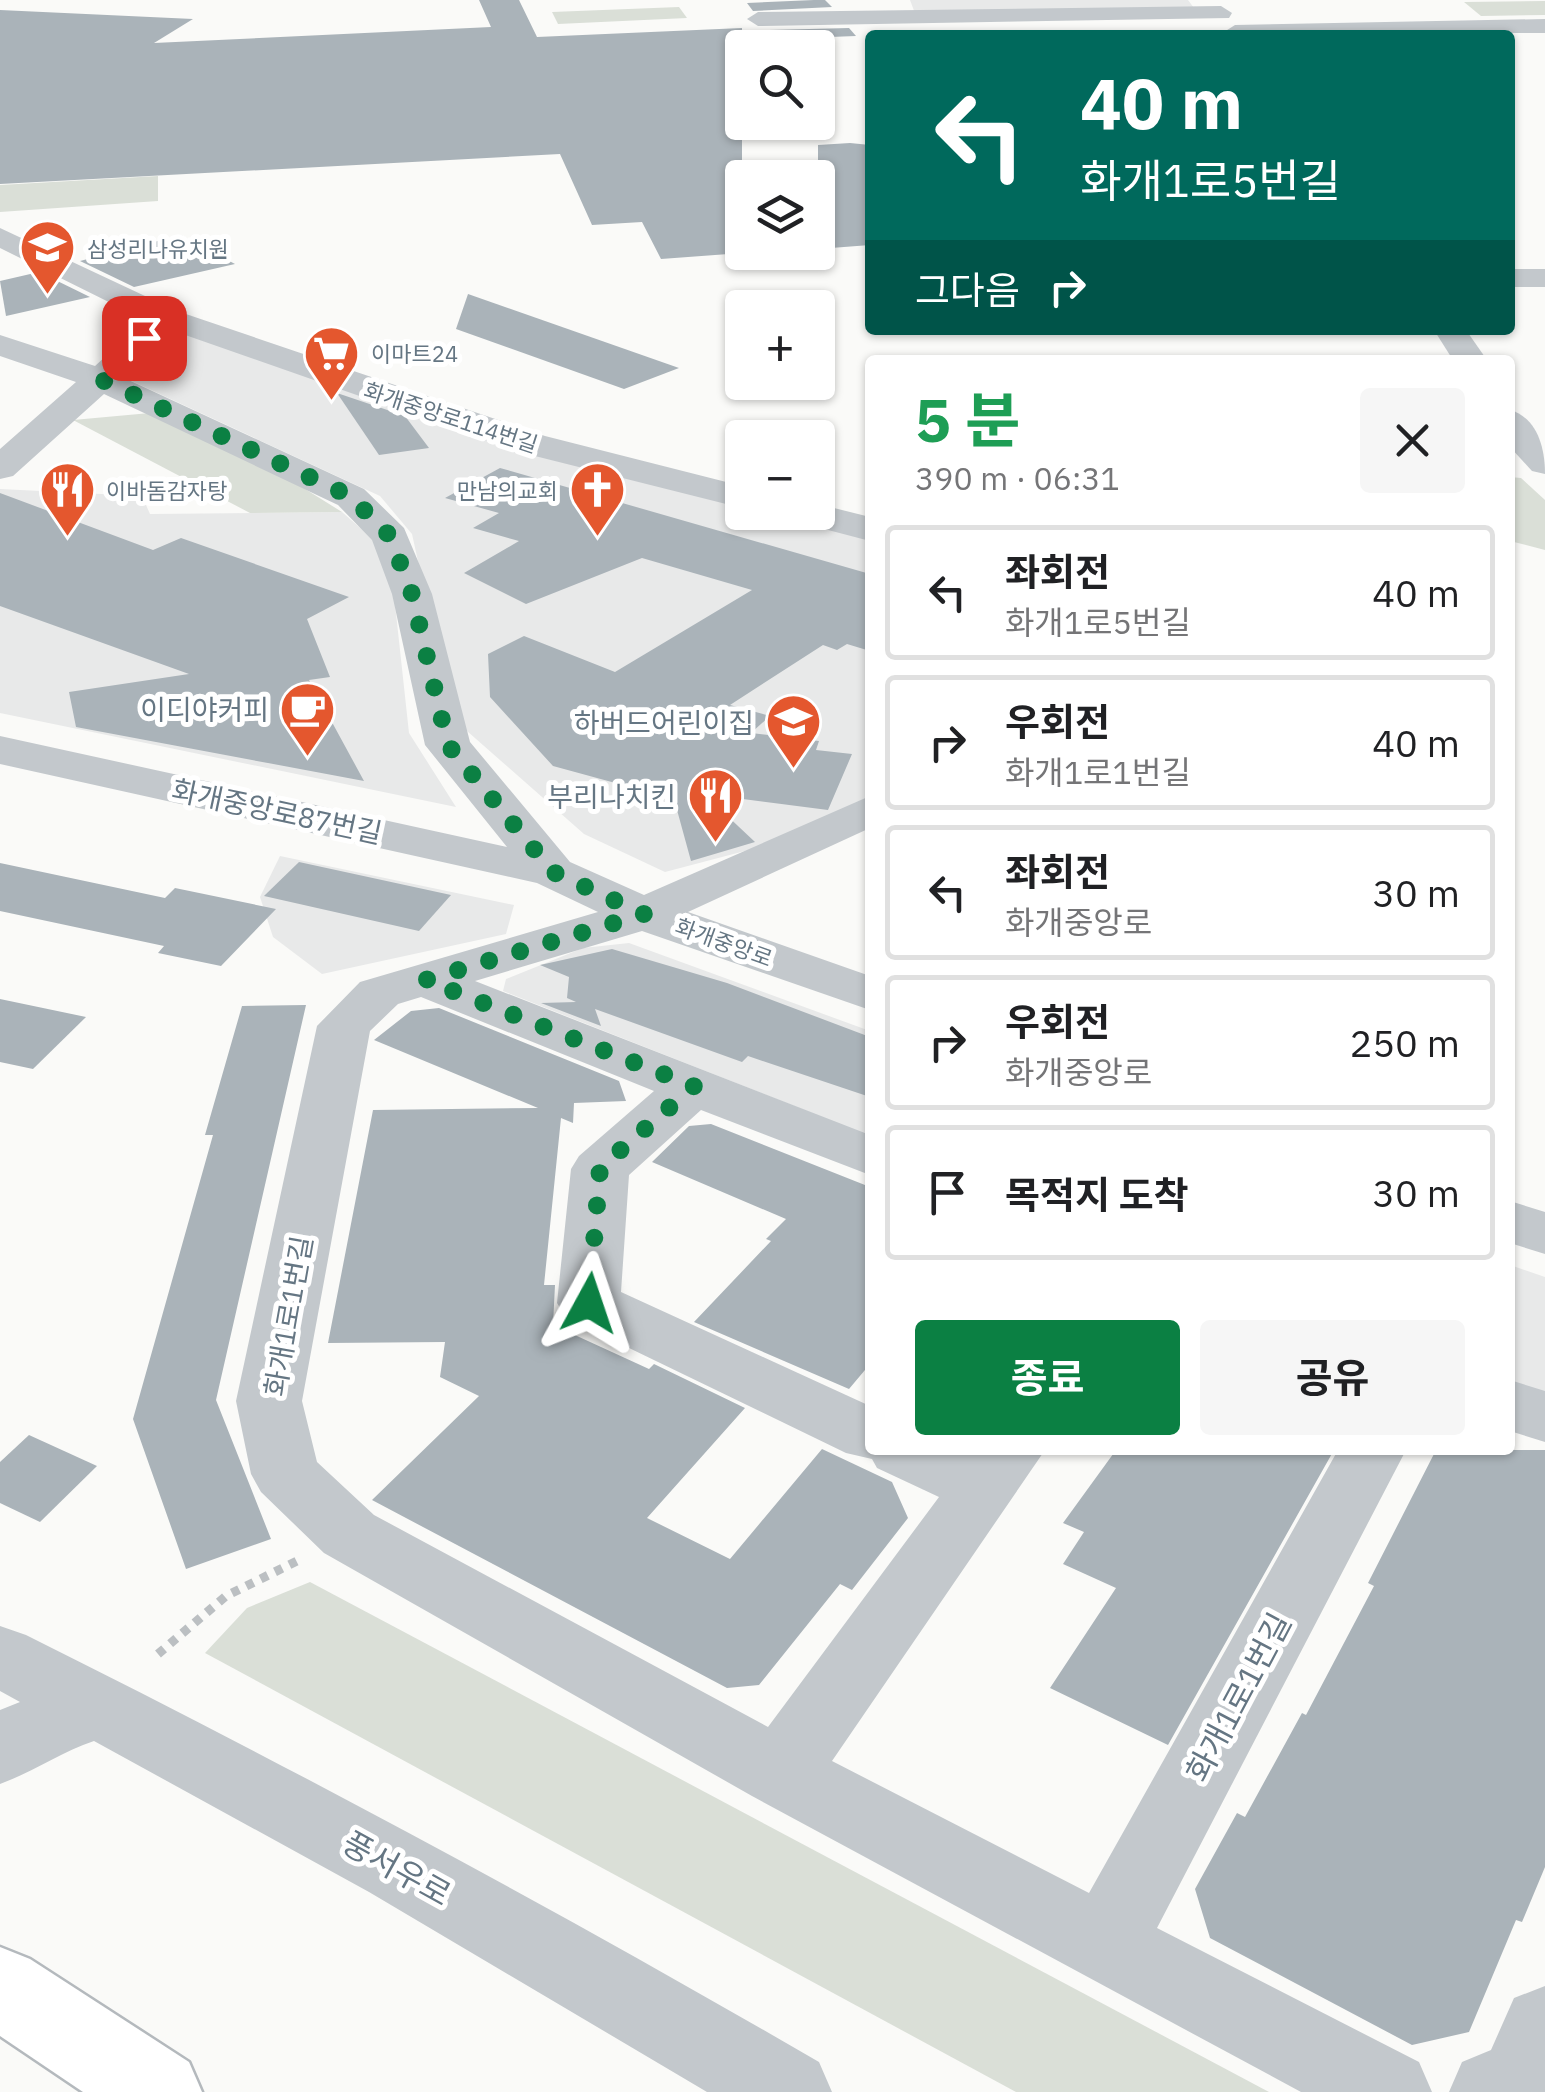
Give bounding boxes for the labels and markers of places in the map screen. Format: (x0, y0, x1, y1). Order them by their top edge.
school or university icon: 삼성리나유치원 (18, 218, 78, 297)
place label: 삼성리나유치원 (87, 234, 229, 263)
pin (102, 296, 187, 381)
supermarket icon: 이마트24 (302, 323, 362, 402)
place label: 이마트24 (371, 339, 458, 368)
restaurant icon: 이바돔감자탕 (37, 460, 97, 539)
church icon: 만남의교회 (567, 460, 627, 539)
place label: 이바돔감자탕 (106, 476, 227, 505)
place label: 만남의교회 (457, 476, 558, 505)
cafe icon: 이디야커피 (278, 679, 338, 758)
place label: 이디야커피 (140, 691, 269, 728)
school or university icon: 하버드어린이집 (763, 692, 823, 771)
place label: 하버드어린이집 (574, 704, 754, 741)
restaurant icon: 부리나치킨 (685, 766, 745, 845)
place label: 부리나치킨 (547, 778, 676, 815)

